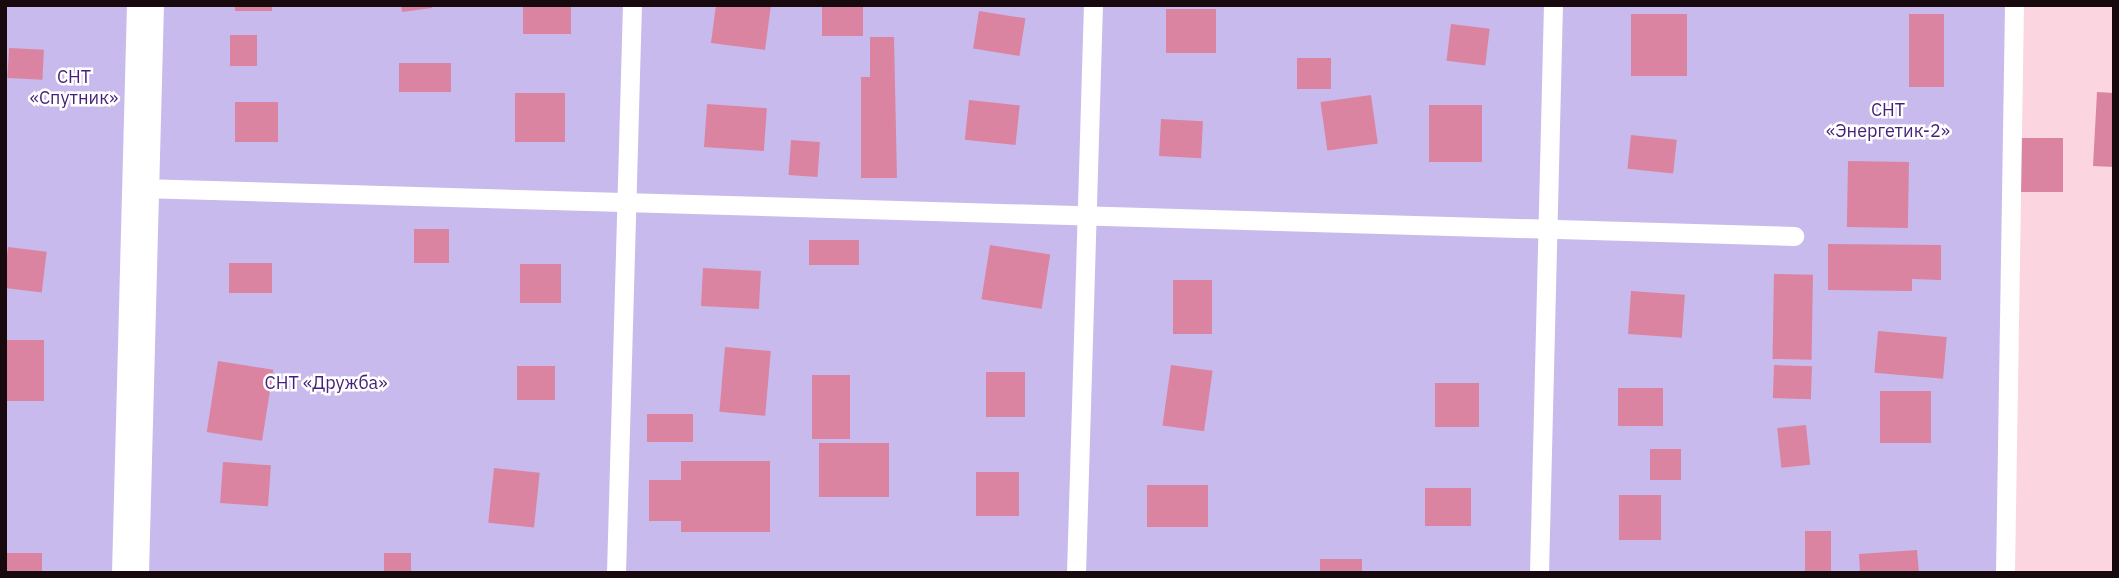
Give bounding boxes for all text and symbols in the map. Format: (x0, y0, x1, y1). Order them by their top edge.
park label: СНТ «Спутник» (30, 67, 118, 110)
park label: СНТ «Энергетик-2» (1826, 100, 1950, 142)
park label: СНТ «Дружба» (265, 372, 387, 394)

